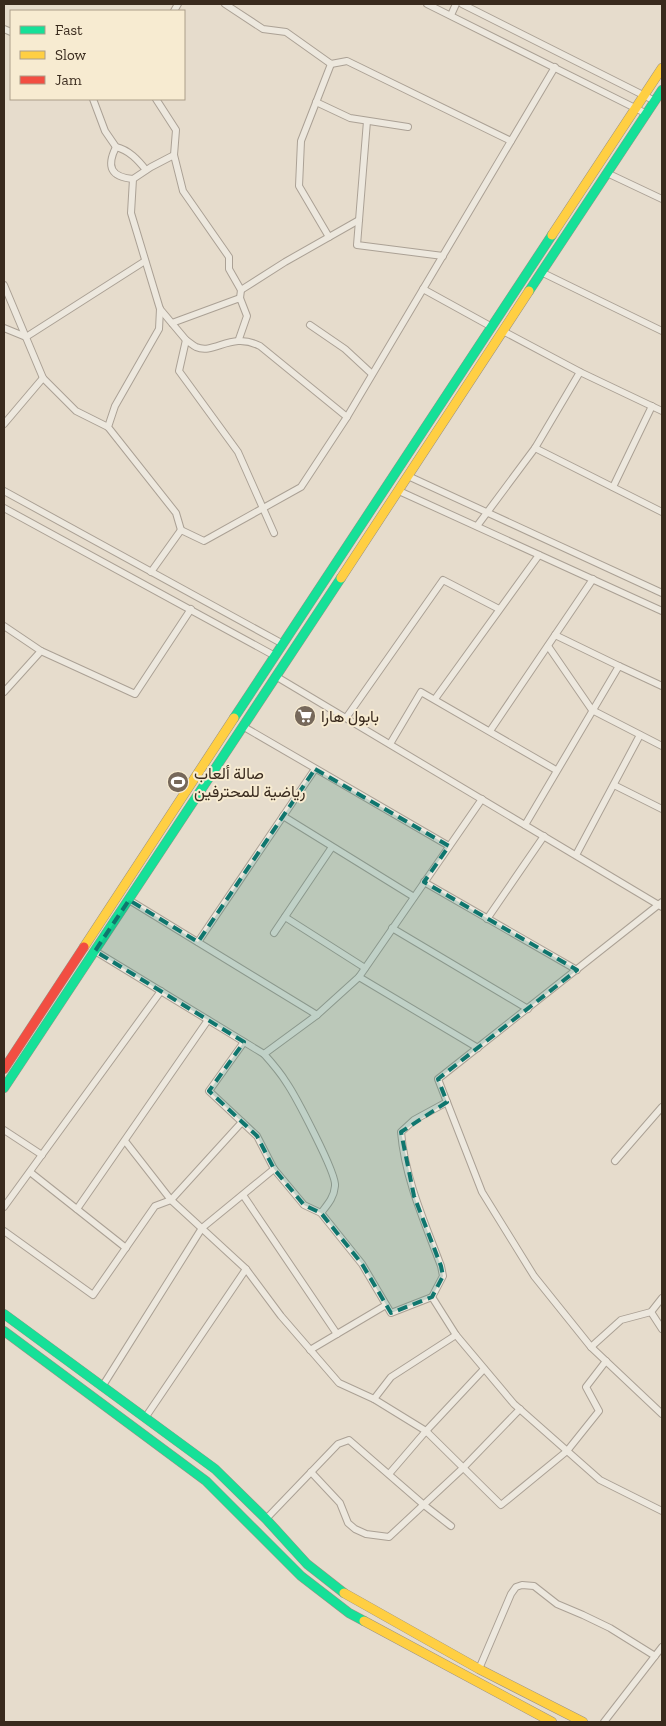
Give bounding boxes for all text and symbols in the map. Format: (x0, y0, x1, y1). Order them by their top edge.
legend (10, 10, 185, 100)
text: Fast (55, 21, 83, 39)
text: Slow (55, 46, 87, 64)
text: Jam (55, 71, 82, 89)
supermarket icon: بابول هارا (293, 704, 317, 728)
place label: بابول هارا (321, 707, 379, 727)
place label: صالة ألعاب رياضية للمحترفين (194, 764, 306, 802)
sports icon: صالة ألعاب رياضية للمحترفين (166, 770, 190, 794)

